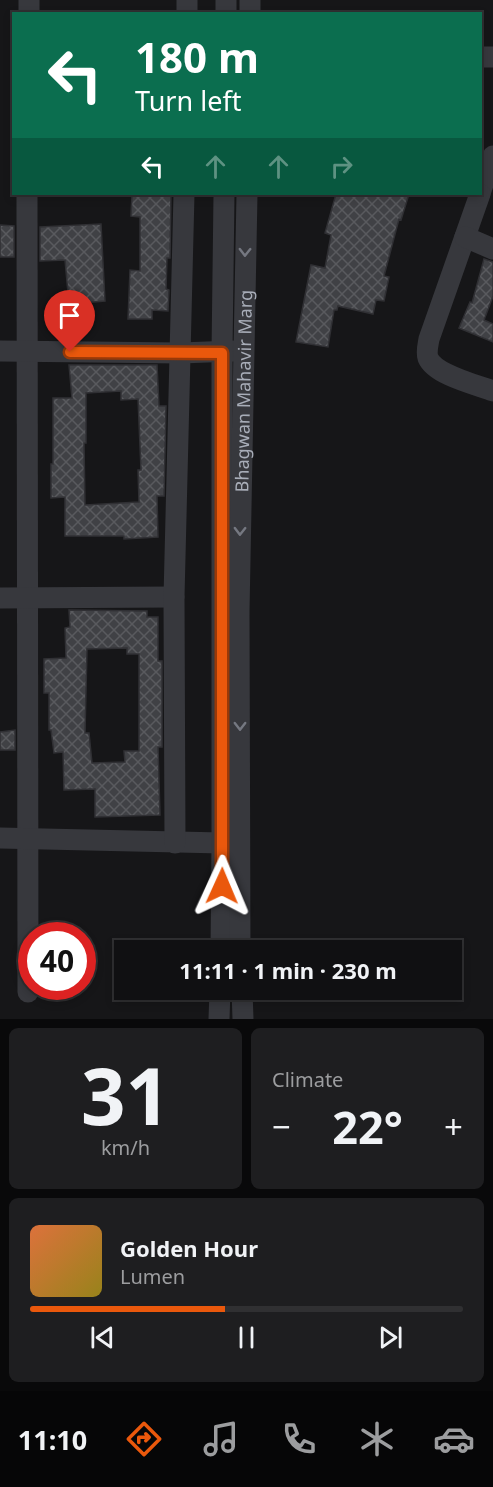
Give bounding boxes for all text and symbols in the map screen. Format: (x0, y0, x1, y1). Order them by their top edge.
text: 180 m (135, 28, 259, 85)
icon: left (36, 36, 114, 114)
text: Turn left (135, 82, 241, 119)
icon: left (136, 150, 169, 183)
icon: ahead (199, 150, 232, 183)
icon: ahead (262, 150, 295, 183)
icon: right (325, 150, 358, 183)
one-way arrow (239, 247, 251, 256)
pin (44, 290, 95, 352)
street label: Bhagwan Mahavir Marg (229, 290, 257, 492)
icon: arrive (53, 299, 86, 332)
one-way arrow (234, 526, 246, 535)
one-way arrow (233, 721, 246, 730)
position arrow (190, 854, 254, 918)
speed limit sign: 40 (18, 922, 96, 1000)
text: 11:11 · 1 min · 230 m (179, 955, 397, 985)
text: 31 (81, 1042, 170, 1148)
text: Climate (272, 1066, 343, 1093)
text: 22° (332, 1096, 403, 1157)
text: − (272, 1104, 291, 1149)
text: + (444, 1104, 463, 1149)
text: km/h (101, 1134, 150, 1161)
text: Golden Hour (120, 1233, 258, 1263)
text: Lumen (120, 1263, 185, 1290)
icon: previous (86, 1321, 119, 1354)
icon: pause (230, 1321, 263, 1354)
icon: next (374, 1321, 407, 1354)
icon: directions (123, 1418, 165, 1460)
icon: music (200, 1418, 242, 1460)
icon: phone (278, 1418, 320, 1460)
icon: climate (356, 1418, 398, 1460)
icon: car (433, 1418, 475, 1460)
text: 11:10 (18, 1421, 87, 1458)

